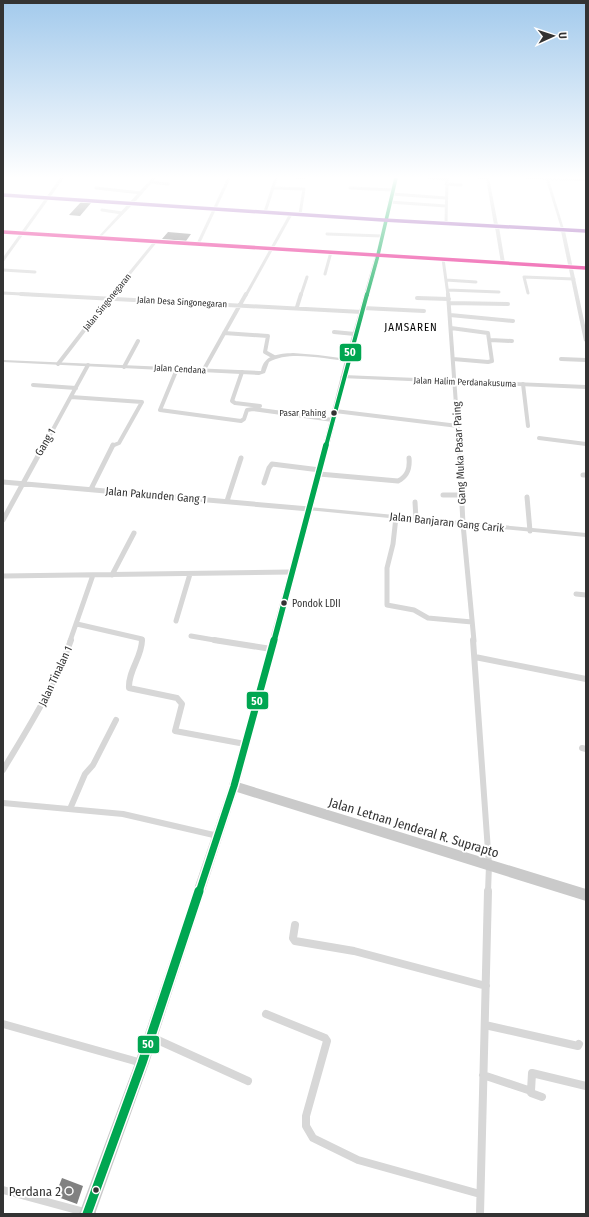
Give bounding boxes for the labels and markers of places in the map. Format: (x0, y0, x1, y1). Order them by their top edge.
place label: Pasar Pahing (279, 408, 327, 418)
marker: Pasar Pahing (329, 408, 339, 418)
marker: Pondok LDII (279, 598, 289, 608)
place label: Pondok LDII (292, 598, 341, 610)
place label: Perdana 2 (9, 1184, 61, 1199)
unlabelled marker (91, 1185, 101, 1195)
marker: Perdana 2 (64, 1186, 74, 1196)

